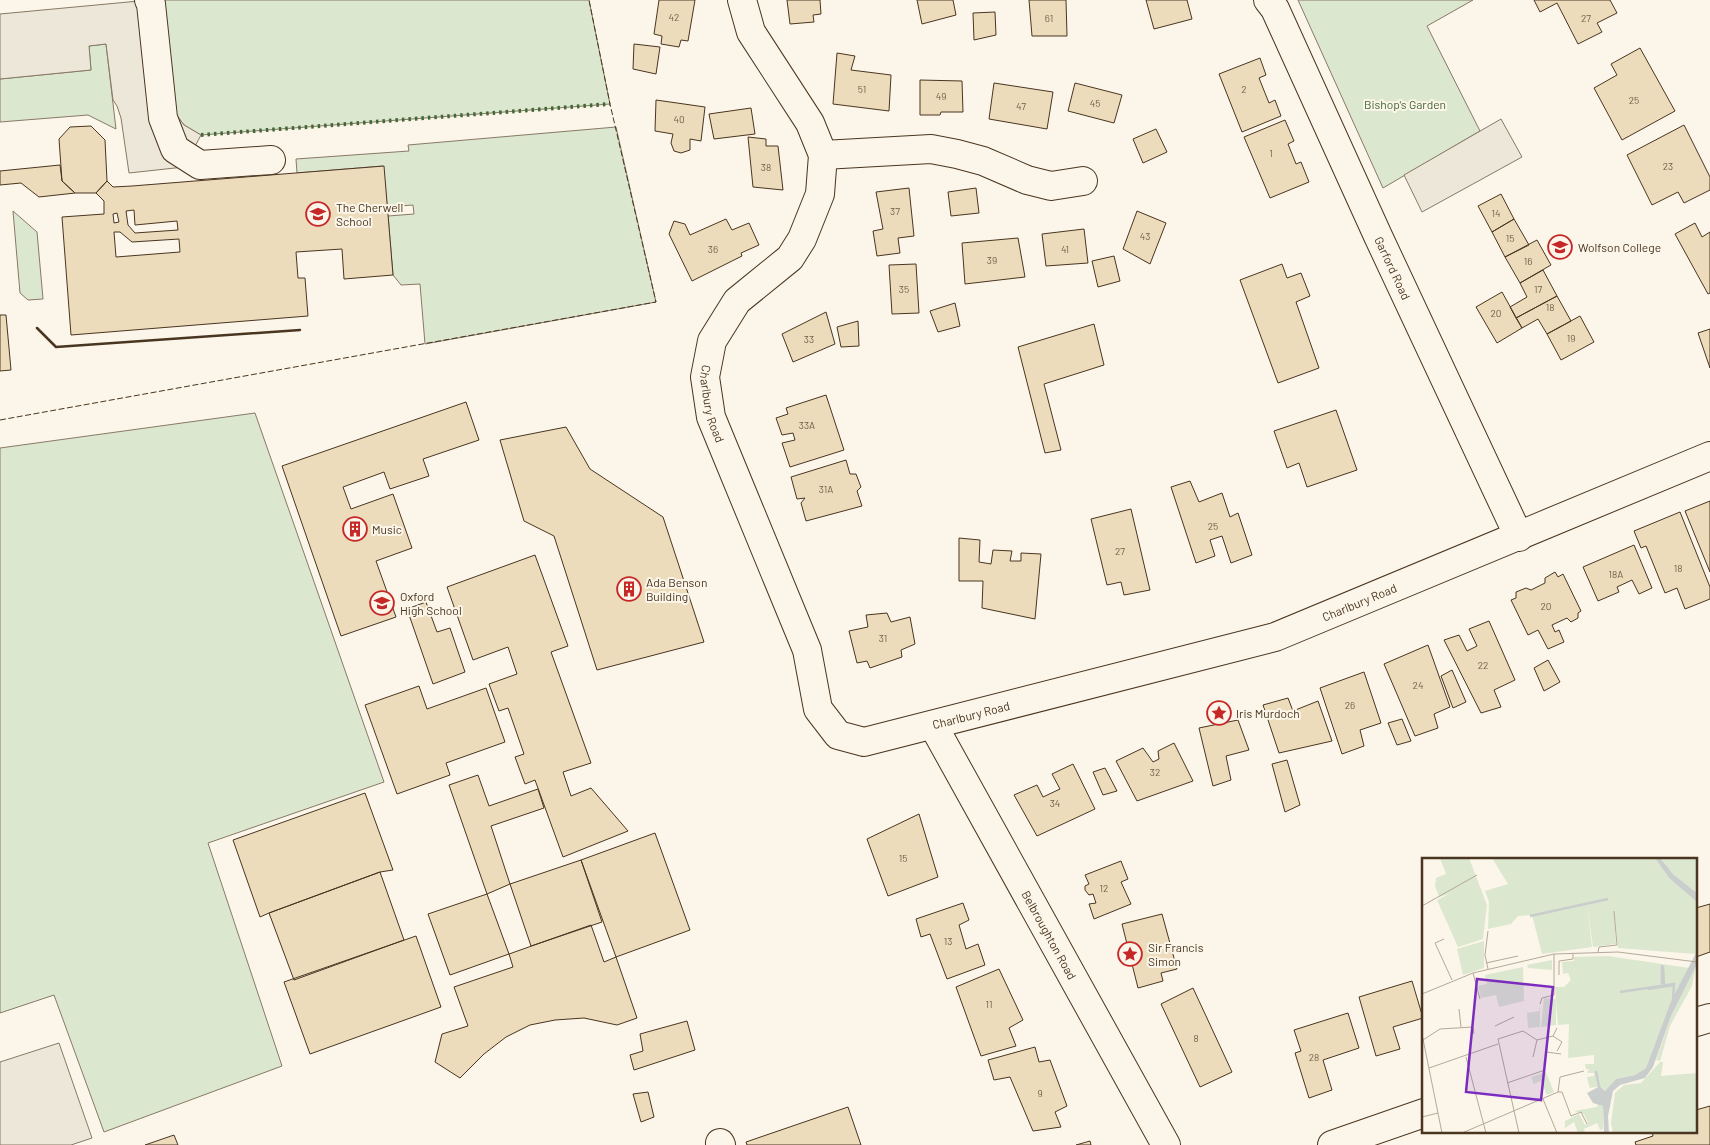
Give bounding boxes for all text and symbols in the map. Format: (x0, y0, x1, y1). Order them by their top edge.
house number: 42 (669, 11, 679, 23)
house number: 61 (1045, 12, 1053, 24)
house number: 27 (1581, 12, 1591, 24)
house number: 51 (858, 83, 866, 95)
house number: 2 (1241, 83, 1247, 95)
house number: 49 (936, 90, 946, 102)
house number: 25 (1629, 94, 1639, 106)
house number: 45 (1090, 97, 1100, 109)
park label: Bishop's Garden (1364, 97, 1446, 111)
house number: 47 (1016, 100, 1026, 112)
house number: 40 (673, 113, 685, 125)
house number: 1 (1269, 147, 1273, 159)
house number: 23 (1663, 160, 1673, 172)
house number: 38 (761, 161, 771, 173)
place label: The Cherwell School (336, 200, 403, 228)
school or university icon: The Cherwell School (305, 201, 331, 227)
house number: 37 (890, 205, 900, 217)
house number: 14 (1491, 207, 1501, 219)
house number: 43 (1140, 230, 1150, 242)
house number: 15 (1506, 232, 1514, 244)
street label: Garford Road (1372, 234, 1414, 302)
school or university icon: Wolfson College (1547, 234, 1573, 260)
place label: Wolfson College (1578, 240, 1661, 254)
house number: 36 (708, 243, 718, 255)
house number: 41 (1061, 243, 1069, 255)
house number: 39 (987, 254, 997, 266)
house number: 16 (1524, 255, 1532, 267)
house number: 35 (899, 283, 909, 295)
house number: 17 (1534, 283, 1542, 295)
house number: 18 (1546, 301, 1554, 313)
house number: 20 (1490, 307, 1502, 319)
house number: 19 (1567, 332, 1575, 344)
house number: 33 (804, 333, 814, 345)
street label: Charlbury Road (698, 364, 728, 444)
house number: 33A (799, 419, 815, 431)
house number: 31A (819, 483, 833, 495)
building icon: Music (342, 516, 368, 542)
house number: 25 (1208, 520, 1218, 532)
place label: Music (372, 522, 402, 536)
house number: 27 (1115, 545, 1125, 557)
house number: 18 (1674, 562, 1682, 574)
house number: 18A (1609, 568, 1623, 580)
place label: Ada Benson Building (646, 575, 707, 603)
building icon: Ada Benson Building (616, 576, 642, 602)
street label: Charlbury Road (1320, 580, 1399, 624)
place label: Oxford High School (400, 589, 462, 617)
school or university icon: Oxford High School (369, 590, 395, 616)
house number: 20 (1540, 600, 1552, 612)
house number: 31 (879, 632, 887, 644)
house number: 22 (1478, 659, 1488, 671)
house number: 24 (1413, 679, 1423, 691)
street label: Charlbury Road (931, 698, 1011, 731)
house number: 26 (1345, 699, 1355, 711)
place icon: Iris Murdoch (1206, 700, 1232, 726)
place label: Iris Murdoch (1236, 706, 1300, 720)
house number: 32 (1150, 766, 1160, 778)
house number: 34 (1050, 797, 1060, 809)
house number: 15 (899, 852, 907, 864)
inset map (1422, 858, 1698, 1132)
house number: 12 (1100, 882, 1108, 894)
street label: Belbroughton Road (1019, 888, 1080, 982)
house number: 13 (944, 935, 952, 947)
place label: Sir Francis Simon (1148, 940, 1204, 968)
place icon: Sir Francis Simon (1117, 941, 1143, 967)
house number: 11 (985, 998, 993, 1010)
house number: 8 (1193, 1032, 1199, 1044)
house number: 28 (1309, 1051, 1319, 1063)
house number: 9 (1037, 1087, 1043, 1099)

